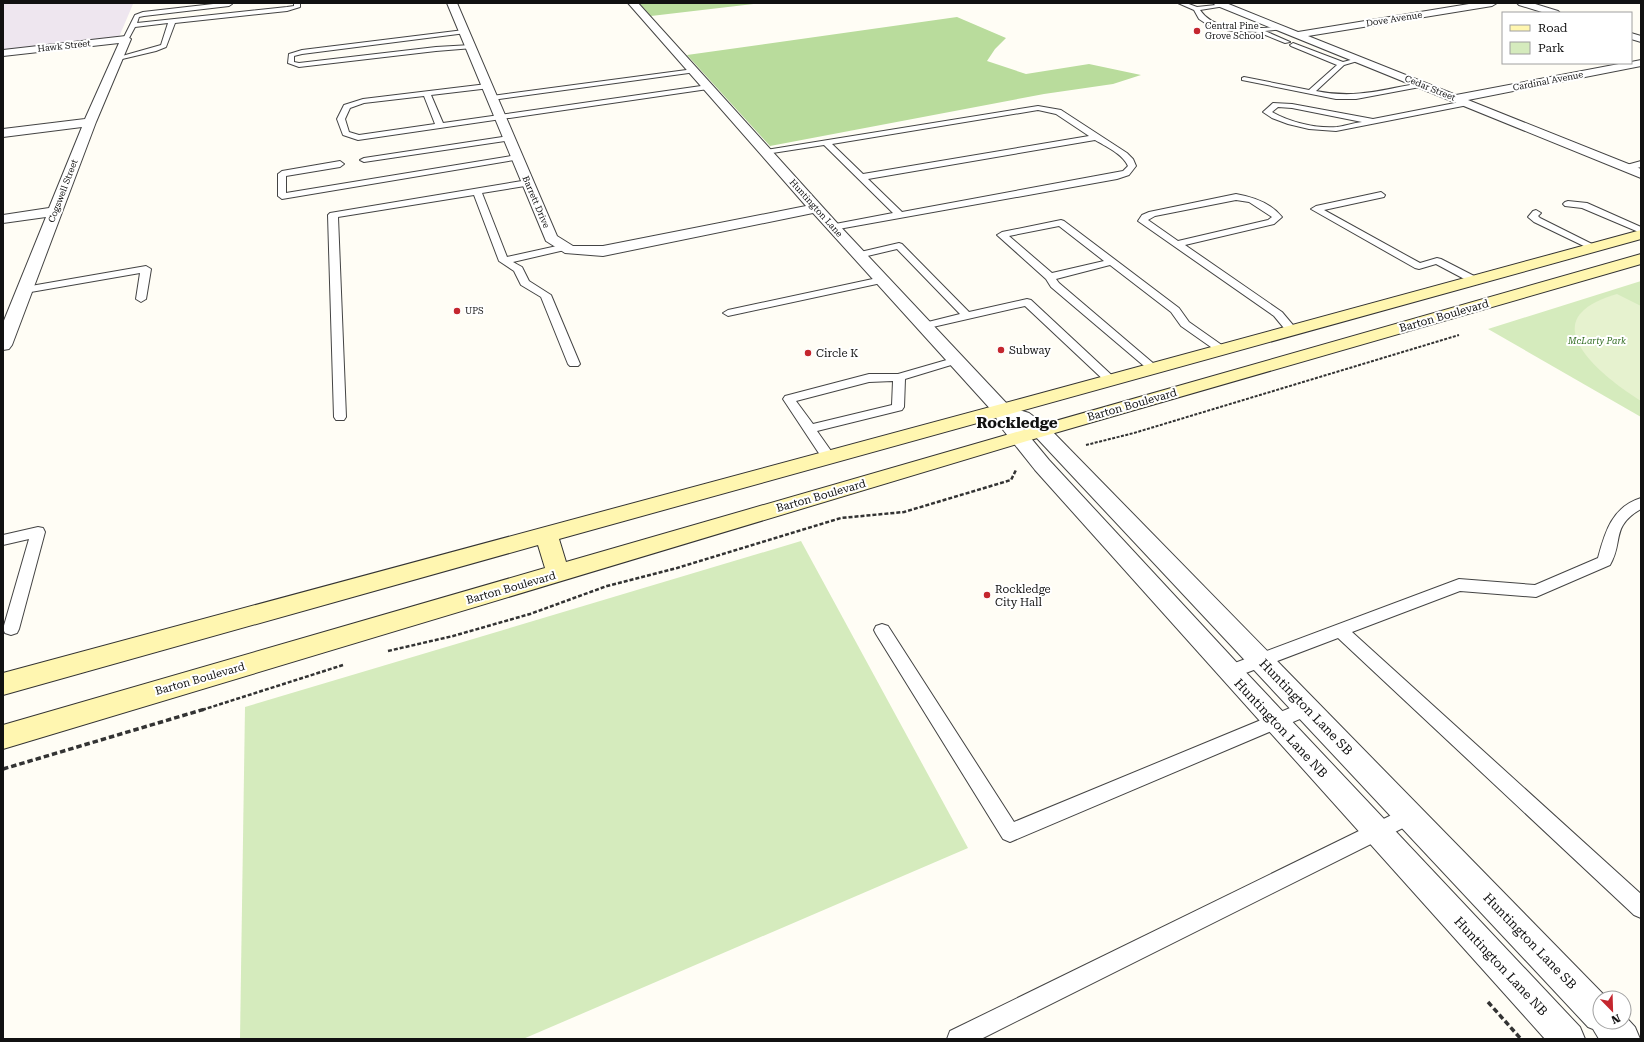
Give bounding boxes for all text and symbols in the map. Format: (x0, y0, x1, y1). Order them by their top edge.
street label: Dove Avenue (1365, 10, 1423, 28)
legend (1502, 12, 1632, 64)
place label: Central Pine Grove School (1205, 21, 1264, 41)
text: Road (1538, 21, 1568, 35)
marker: Central Pine Grove School (1192, 26, 1202, 36)
street label: Hawk Street (37, 38, 92, 54)
text: Park (1538, 41, 1565, 55)
street label: Cardinal Avenue (1512, 69, 1584, 93)
street label: Cedar Street (1403, 73, 1457, 103)
street label: Cogswell Street (46, 157, 80, 224)
street label: Barrett Drive (521, 174, 552, 230)
street label: Huntington Lane (787, 177, 845, 239)
street label: Barton Boulevard (1398, 297, 1490, 335)
marker: UPS (452, 306, 462, 316)
place label: UPS (465, 306, 484, 316)
park label: McLarty Park (1567, 336, 1626, 346)
place label: Subway (1009, 344, 1051, 357)
marker: Subway (996, 345, 1006, 355)
place label: Circle K (816, 347, 858, 360)
marker: Circle K (803, 348, 813, 358)
street label: Barton Boulevard (1086, 386, 1178, 424)
district label: Rockledge (976, 414, 1058, 432)
street label: Barton Boulevard (775, 477, 867, 515)
street label: Barton Boulevard (465, 569, 557, 607)
place label: Rockledge City Hall (995, 583, 1051, 609)
marker: Rockledge City Hall (982, 590, 992, 600)
street label: Huntington Lane SB (1256, 656, 1356, 758)
street label: Barton Boulevard (154, 660, 246, 698)
street label: Huntington Lane NB (1231, 675, 1331, 781)
street label: Huntington Lane SB (1480, 890, 1580, 992)
street label: Huntington Lane NB (1451, 913, 1551, 1019)
north arrow (1592, 990, 1632, 1030)
text: N (1609, 1011, 1622, 1027)

